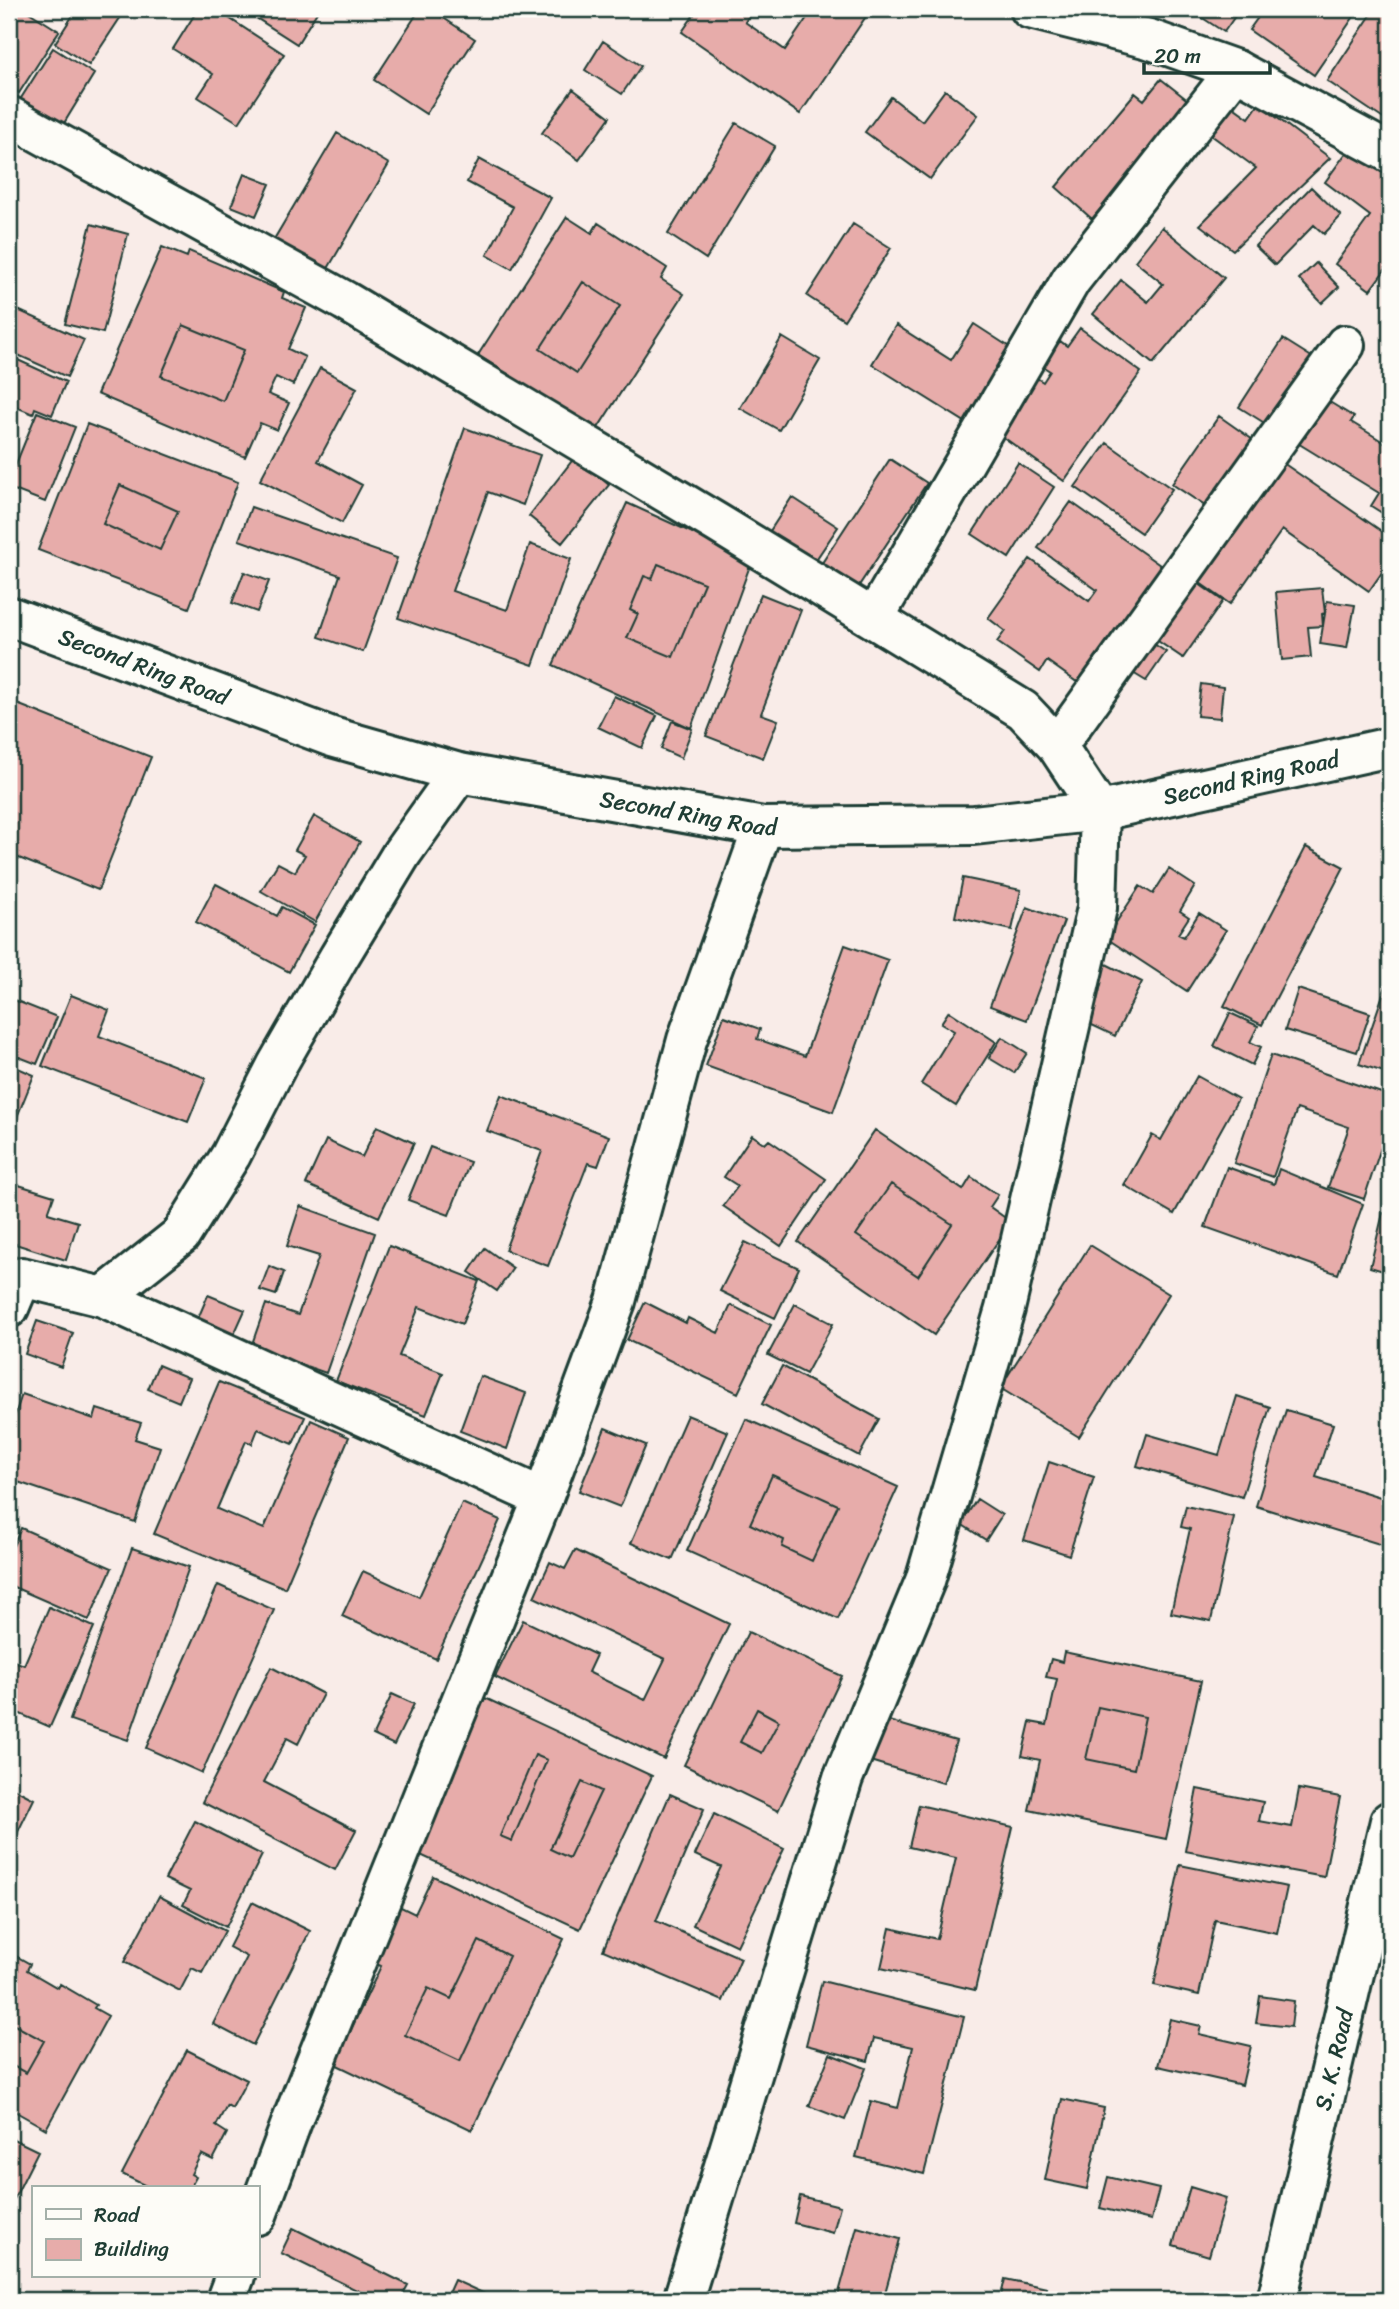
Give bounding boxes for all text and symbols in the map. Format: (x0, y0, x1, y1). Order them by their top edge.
scale bar (1144, 32, 1270, 76)
text: 20 m (1154, 37, 1201, 75)
street label: Second Ring Road (53, 616, 237, 718)
street label: Second Ring Road (1159, 738, 1345, 817)
street label: Second Ring Road (596, 778, 779, 848)
street label: S. K. Road (1302, 2003, 1366, 2115)
legend (32, 2186, 259, 2278)
text: Road (94, 2196, 141, 2234)
text: Building (94, 2230, 170, 2268)

